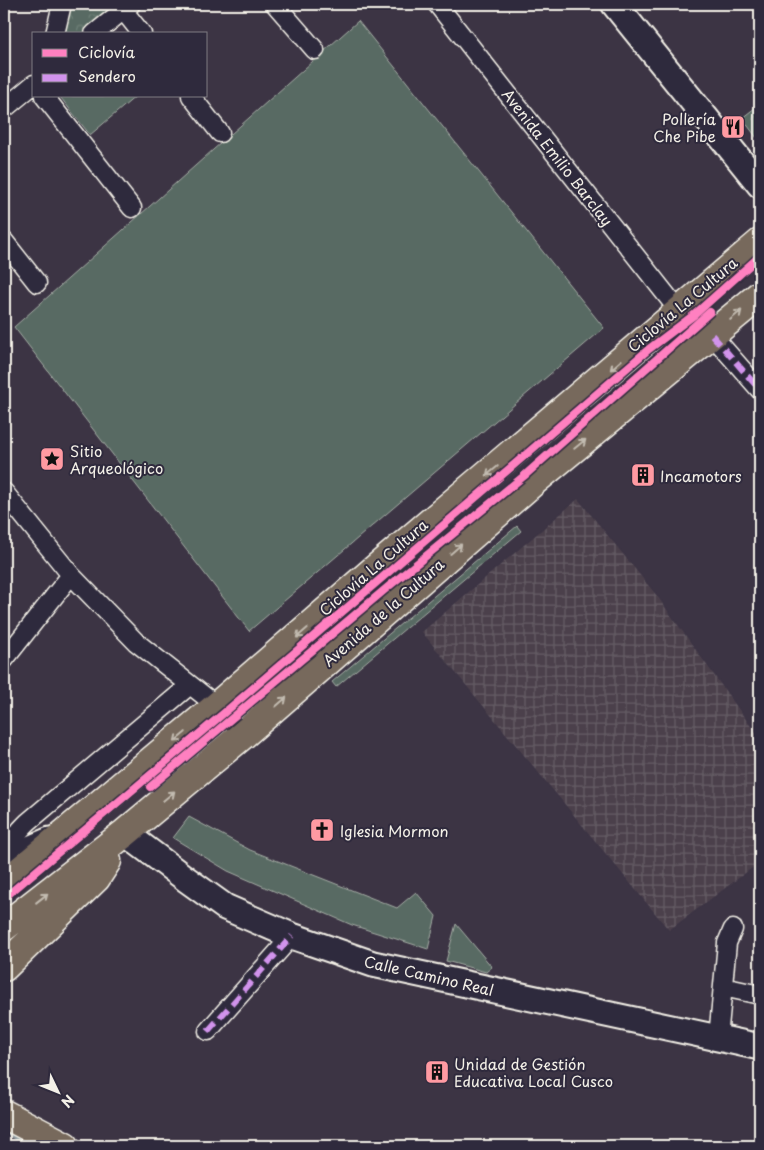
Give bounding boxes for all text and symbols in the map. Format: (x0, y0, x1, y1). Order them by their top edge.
legend (32, 32, 208, 98)
text: Ciclovía (78, 40, 136, 63)
text: Sendero (78, 64, 136, 87)
street label: Avenida Emilio Barclay (497, 83, 619, 231)
place label: Pollería Che Pibe (653, 107, 717, 147)
restaurant icon: Pollería Che Pibe (720, 114, 746, 140)
street label: Ciclovía La Cultura (622, 250, 743, 357)
one-way arrow (730, 309, 743, 320)
one-way arrow (609, 360, 622, 371)
place label: Sitio Arqueológico (70, 439, 163, 479)
one-way arrow (573, 439, 586, 450)
place icon: Sitio Arqueológico (39, 446, 65, 472)
building icon: Incamotors (630, 462, 656, 488)
place label: Incamotors (660, 464, 742, 487)
one-way arrow (486, 465, 499, 476)
street label: Ciclovía La Cultura (314, 513, 433, 621)
one-way arrow (449, 544, 462, 555)
street label: Avenida de la Cultura (317, 552, 449, 671)
one-way arrow (295, 627, 308, 639)
one-way arrow (274, 696, 287, 708)
one-way arrow (174, 732, 187, 743)
one-way arrow (163, 791, 176, 802)
church icon: Iglesia Mormon (309, 817, 335, 843)
place label: Iglesia Mormon (340, 819, 449, 842)
one-way arrow (35, 892, 48, 903)
street label: Calle Camino Real (362, 949, 496, 1001)
place label: Unidad de Gestión Educativa Local Cusco (454, 1052, 613, 1092)
building icon: Unidad de Gestión Educativa Local Cusco (424, 1059, 450, 1085)
north arrow (32, 1068, 82, 1118)
text: N (56, 1090, 79, 1112)

